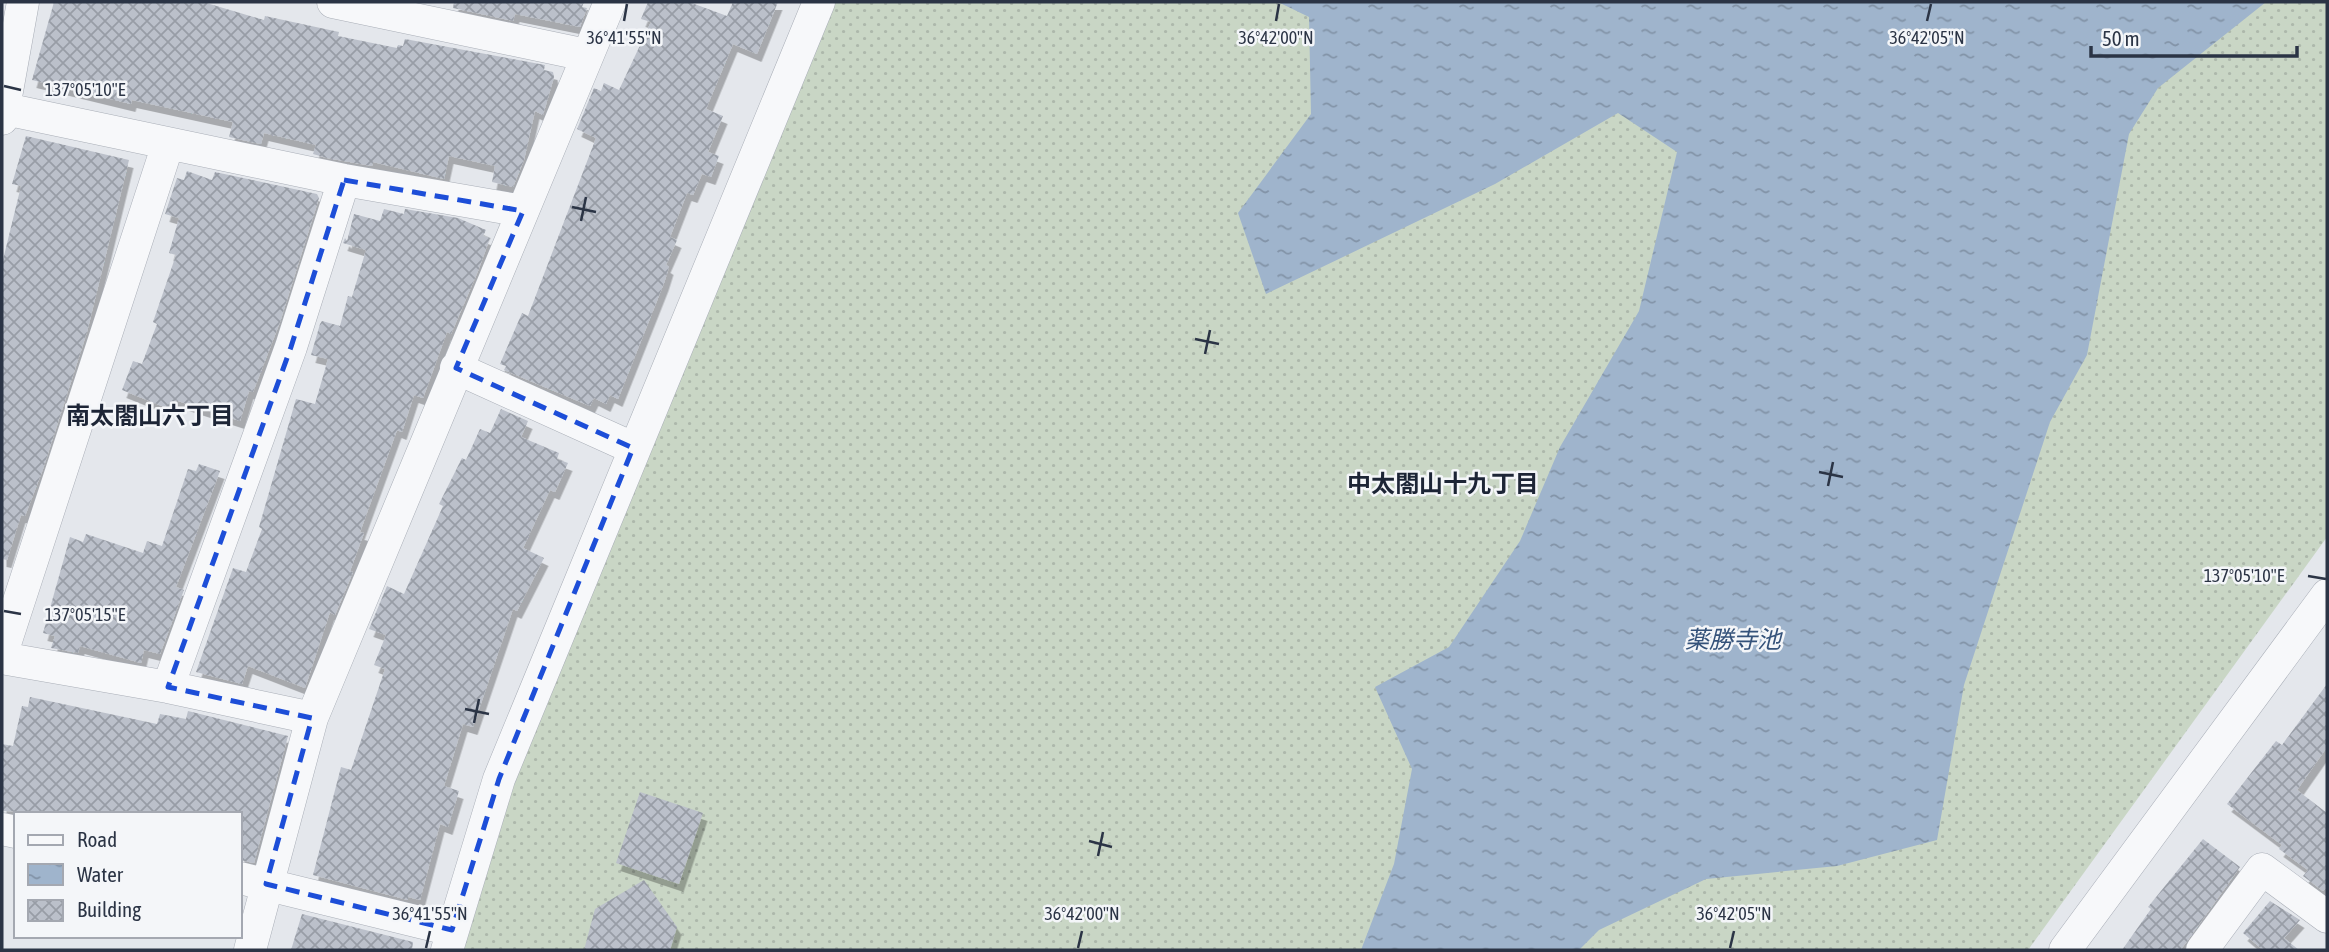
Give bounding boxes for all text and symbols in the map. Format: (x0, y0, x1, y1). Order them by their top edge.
scale bar (2091, 14, 2298, 58)
text: 50 m (2102, 26, 2140, 50)
text: 36°41'55"N (586, 27, 662, 48)
text: 36°42'00"N (1238, 27, 1314, 48)
text: 36°42'05"N (1889, 27, 1965, 48)
text: 137°05'10"E (45, 79, 126, 100)
district label: 南太閤山六丁目 (66, 402, 234, 429)
district label: 中太閤山十九丁目 (1347, 470, 1539, 497)
text: 137°05'10"E (2204, 565, 2285, 586)
text: 137°05'15"E (45, 604, 126, 625)
water label: 薬勝寺池 (1685, 626, 1783, 653)
legend (14, 812, 242, 938)
text: Road (77, 827, 117, 851)
text: Water (77, 862, 124, 886)
text: Building (77, 897, 141, 921)
text: 36°41'55"N (392, 903, 468, 924)
text: 36°42'00"N (1044, 903, 1120, 924)
text: 36°42'05"N (1696, 903, 1772, 924)

